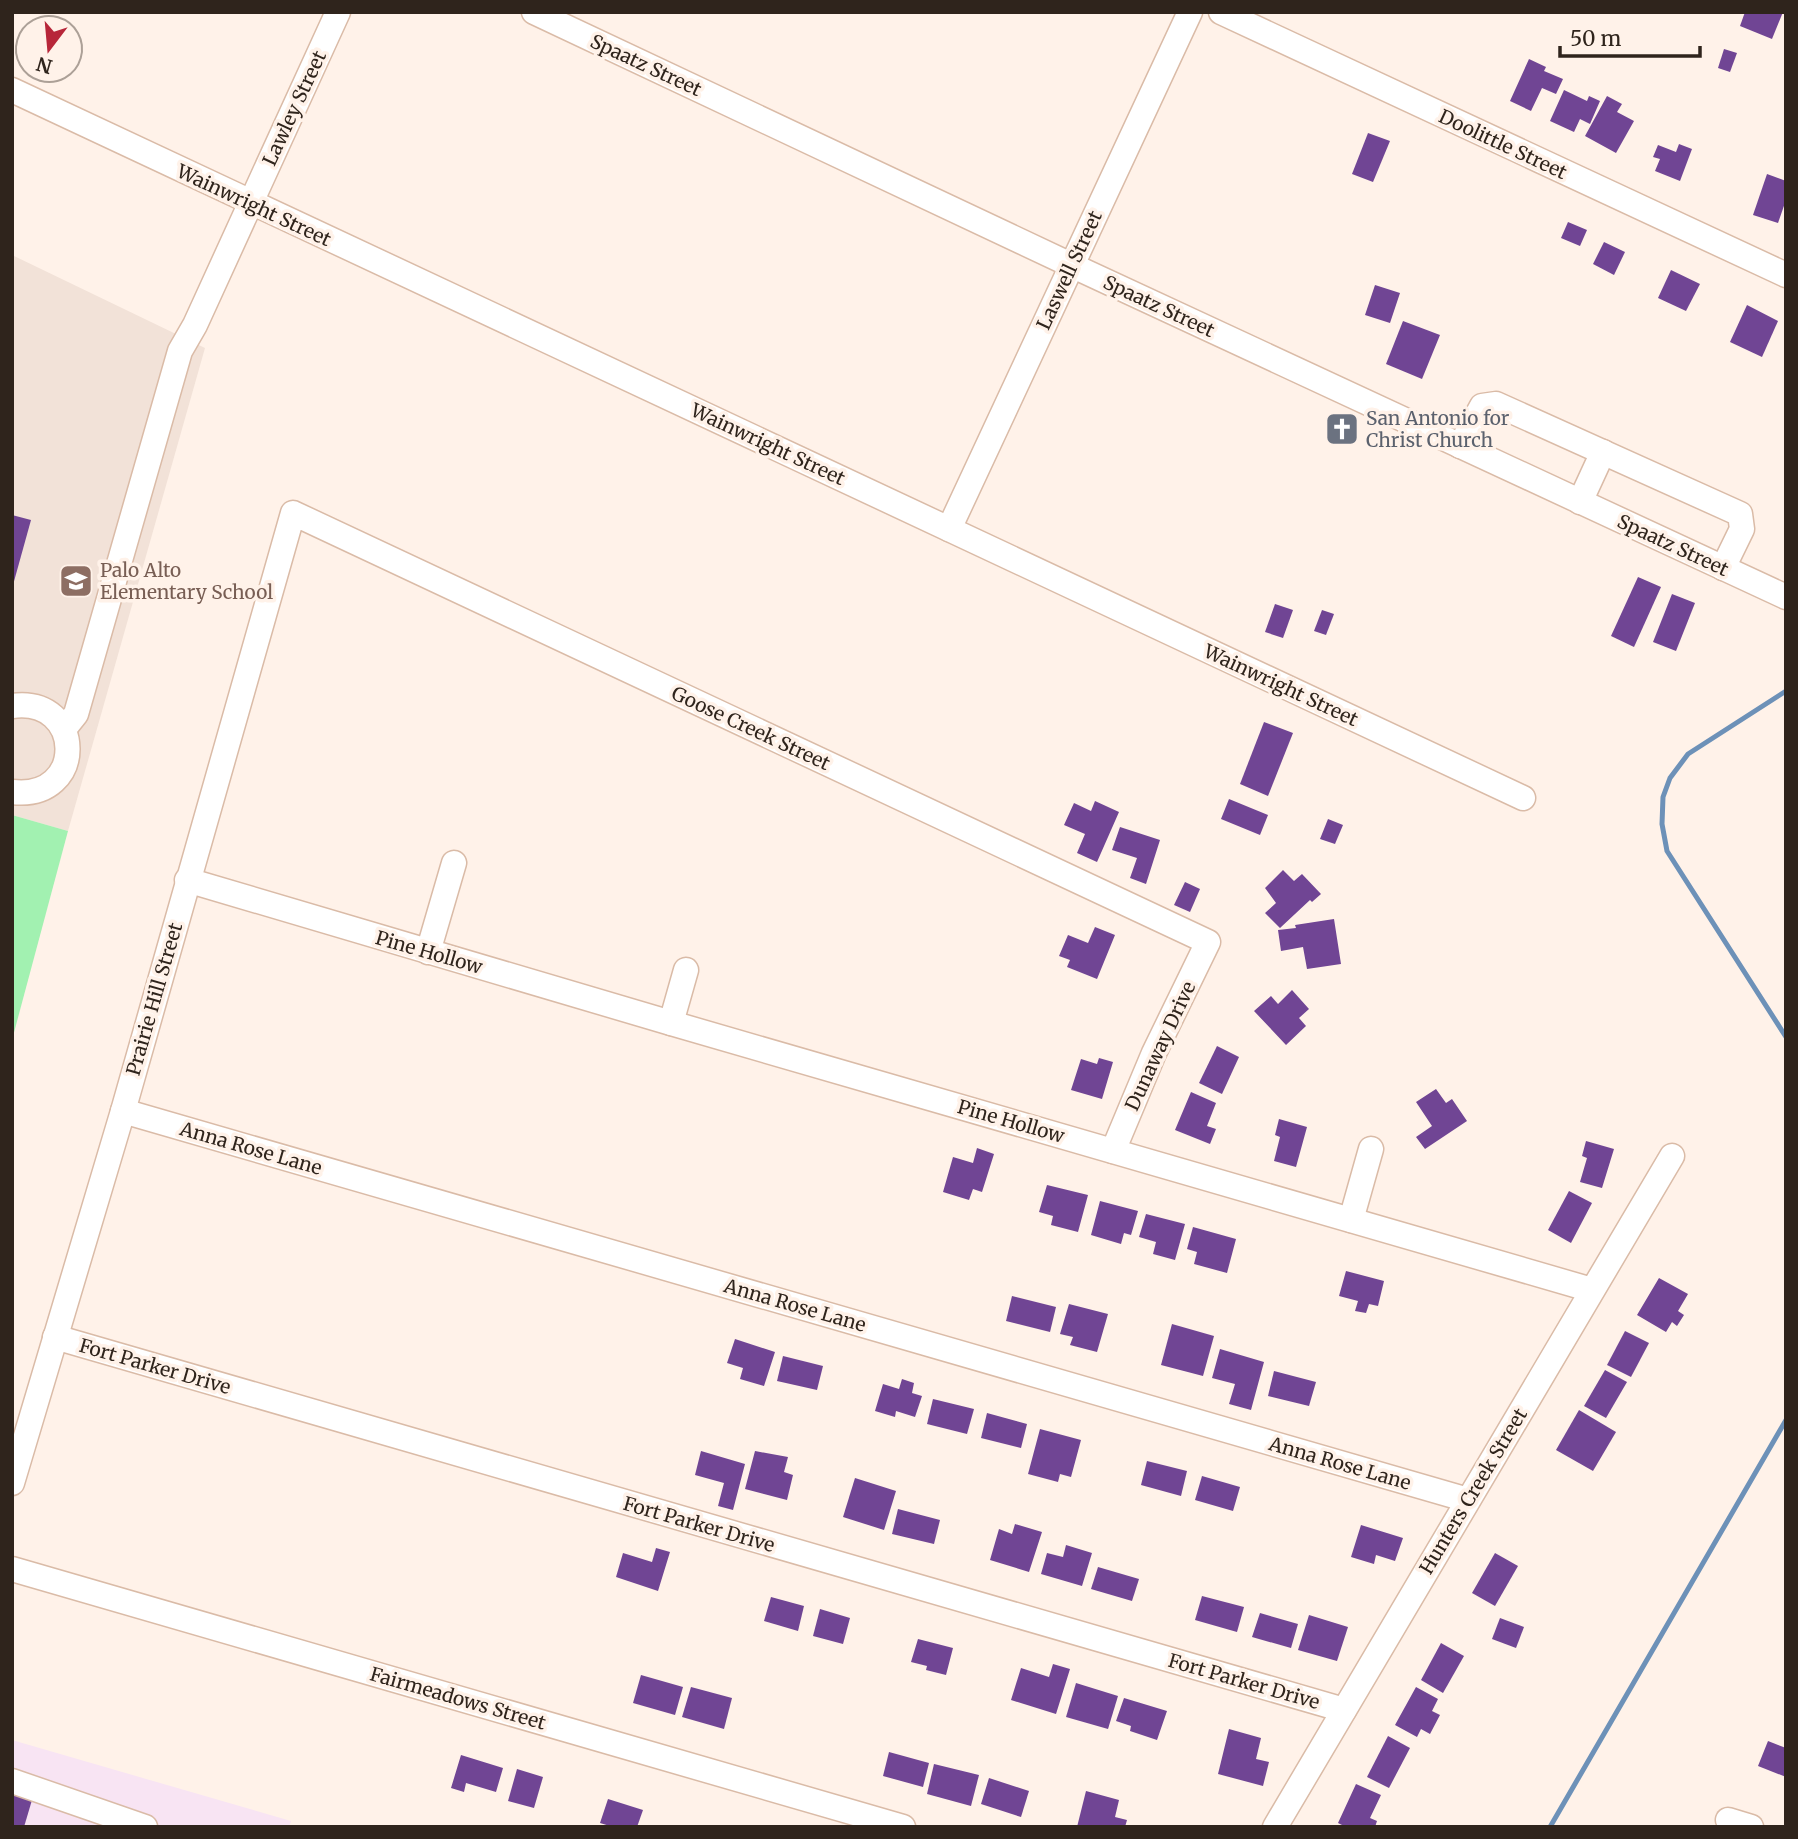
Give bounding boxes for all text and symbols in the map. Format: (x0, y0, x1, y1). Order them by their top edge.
north arrow (14, 14, 84, 84)
scale bar (1560, 14, 1700, 58)
text: 50 m (1570, 25, 1621, 52)
street label: Spaatz Street (587, 29, 706, 101)
street label: Lawley Street (257, 46, 331, 169)
text: N (34, 52, 55, 79)
street label: Doolittle Street (1435, 104, 1571, 184)
street label: Wainwright Street (172, 158, 335, 251)
street label: Laswell Street (1031, 206, 1107, 333)
street label: Spaatz Street (1100, 270, 1219, 342)
street label: Wainwright Street (686, 397, 849, 490)
place label: San Antonio for Christ Church (1366, 406, 1510, 452)
church icon: San Antonio for Christ Church (1323, 410, 1361, 448)
street label: Spaatz Street (1614, 509, 1733, 581)
place label: Palo Alto Elementary School (100, 558, 273, 604)
school or university icon: Palo Alto Elementary School (57, 562, 95, 600)
street label: Wainwright Street (1199, 638, 1362, 731)
street label: Goose Creek Street (668, 681, 835, 775)
street label: Prairie Hill Street (121, 919, 187, 1078)
street label: Pine Hollow (373, 925, 486, 979)
street label: Dunaway Drive (1120, 978, 1200, 1114)
street label: Pine Hollow (955, 1094, 1068, 1148)
street label: Anna Rose Lane (176, 1116, 325, 1180)
street label: Anna Rose Lane (720, 1273, 869, 1337)
street label: Fort Parker Drive (76, 1333, 234, 1399)
street label: Hunters Creek Street (1414, 1403, 1532, 1578)
street label: Anna Rose Lane (1265, 1431, 1414, 1495)
street label: Fort Parker Drive (620, 1491, 778, 1557)
street label: Fort Parker Drive (1165, 1648, 1323, 1714)
street label: Fairmeadows Street (367, 1661, 549, 1735)

